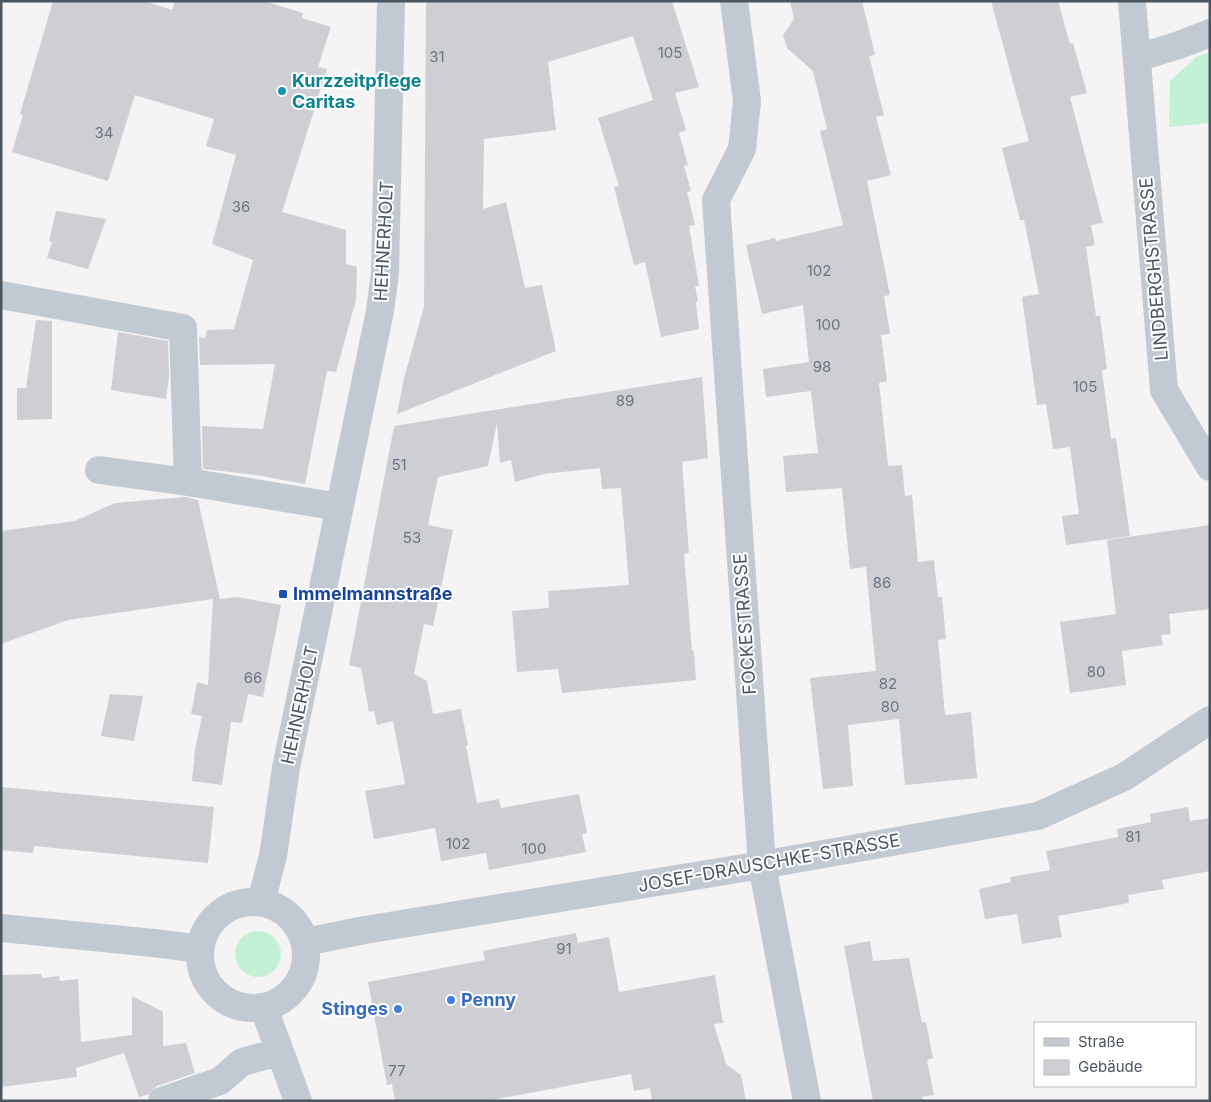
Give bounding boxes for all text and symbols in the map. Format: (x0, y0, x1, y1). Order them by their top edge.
house number: 105 (658, 43, 682, 62)
house number: 31 (429, 47, 445, 66)
place label: Kurzzeitpflege Caritas (292, 70, 422, 112)
marker: Kurzzeitpflege Caritas (276, 85, 288, 97)
house number: 34 (95, 123, 113, 142)
street label: LINDBERGHSTRASSE (1135, 177, 1172, 361)
street label: HEHNERHOLT (370, 180, 397, 302)
house number: 36 (232, 197, 250, 216)
house number: 102 (807, 261, 831, 280)
house number: 100 (815, 315, 841, 334)
house number: 98 (813, 357, 831, 376)
house number: 105 (1073, 377, 1097, 396)
house number: 89 (616, 391, 634, 410)
house number: 51 (391, 455, 407, 474)
house number: 53 (403, 528, 421, 547)
street label: FOCKESTRASSE (729, 553, 760, 695)
house number: 86 (873, 573, 891, 592)
place label: Immelmannstraße (293, 583, 453, 604)
marker: Immelmannstraße (277, 588, 289, 600)
street label: HEHNERHOLT (277, 644, 322, 766)
house number: 80 (1087, 662, 1105, 681)
house number: 66 (244, 668, 262, 687)
house number: 82 (879, 674, 897, 693)
house number: 80 (881, 697, 899, 716)
house number: 81 (1125, 827, 1141, 846)
street label: JOSEF-DRAUSCHKE-STRASSE (636, 829, 902, 896)
house number: 102 (446, 834, 470, 853)
house number: 100 (521, 839, 547, 858)
house number: 91 (556, 939, 572, 958)
place label: Penny (461, 989, 516, 1010)
marker: Penny (445, 994, 457, 1006)
place label: Stinges (321, 998, 388, 1019)
marker: Stinges (392, 1003, 404, 1015)
legend (1034, 1022, 1196, 1087)
text: Straße (1078, 1032, 1125, 1051)
text: Gebäude (1078, 1057, 1143, 1076)
house number: 77 (388, 1061, 406, 1080)

